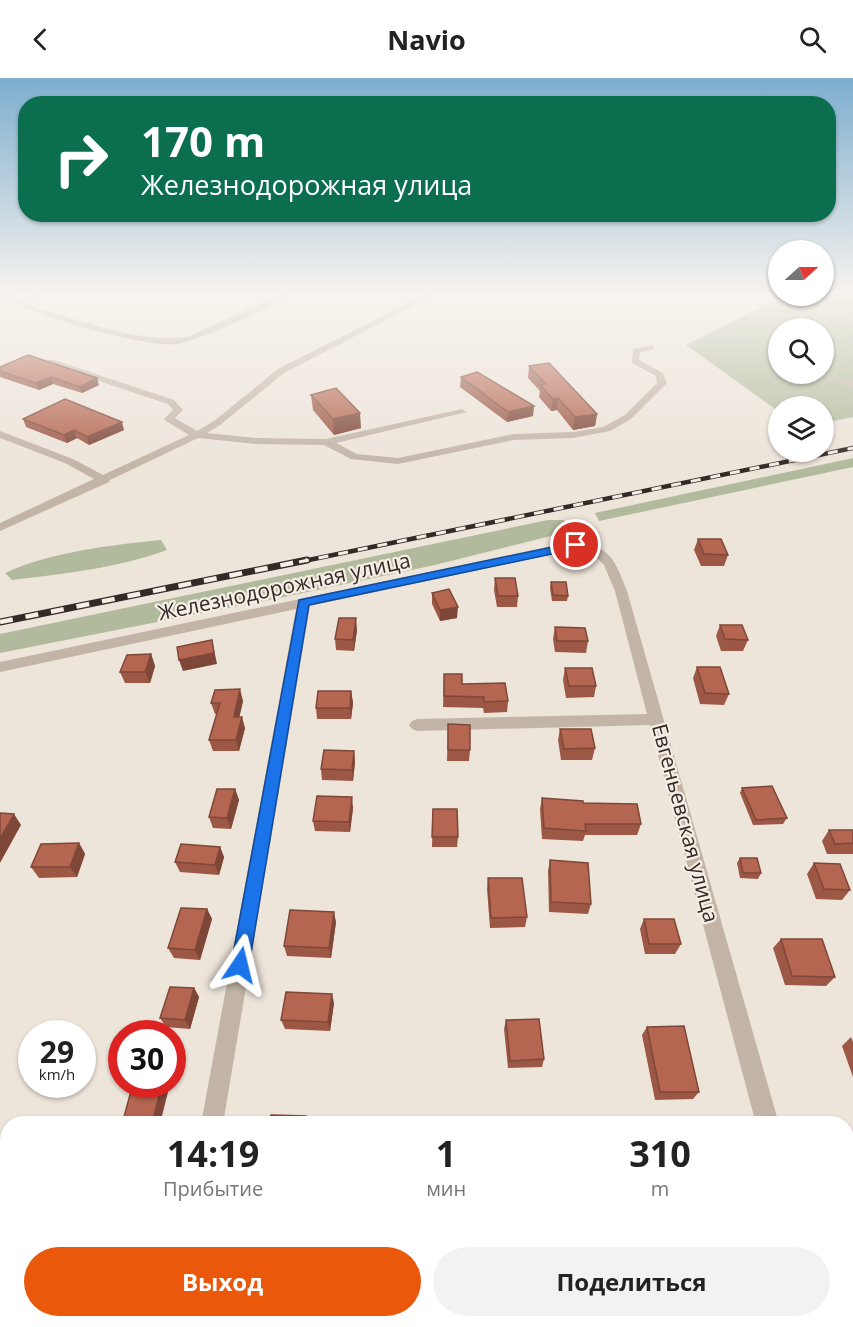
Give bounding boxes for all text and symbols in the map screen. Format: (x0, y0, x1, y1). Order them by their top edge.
text: Navio (387, 21, 466, 58)
icon: back (24, 23, 57, 56)
icon: search (796, 23, 829, 56)
text: 170 m (141, 112, 265, 169)
icon: right (42, 120, 120, 198)
text: Железнодорожная улица (141, 166, 472, 203)
north arrow (768, 240, 834, 306)
map controls (768, 240, 834, 462)
button: search (768, 318, 834, 384)
button: layers (768, 396, 834, 462)
pin (550, 519, 601, 570)
icon: arrive (559, 528, 592, 561)
street label: Железнодорожная улица (155, 546, 413, 626)
street label: Евгеньевская улица (646, 721, 726, 925)
position arrow (208, 933, 272, 997)
speed limit sign: 30 (108, 1020, 186, 1098)
text: 29 (40, 1031, 74, 1072)
text: km/h (39, 1064, 75, 1084)
text: 14:19 (167, 1129, 259, 1178)
text: 1 (436, 1129, 456, 1178)
text: 310 (629, 1129, 691, 1178)
text: Прибытие (163, 1175, 263, 1202)
text: мин (426, 1175, 466, 1202)
text: m (651, 1175, 669, 1202)
button: Выход (24, 1247, 421, 1316)
button: Поделиться (433, 1247, 830, 1316)

